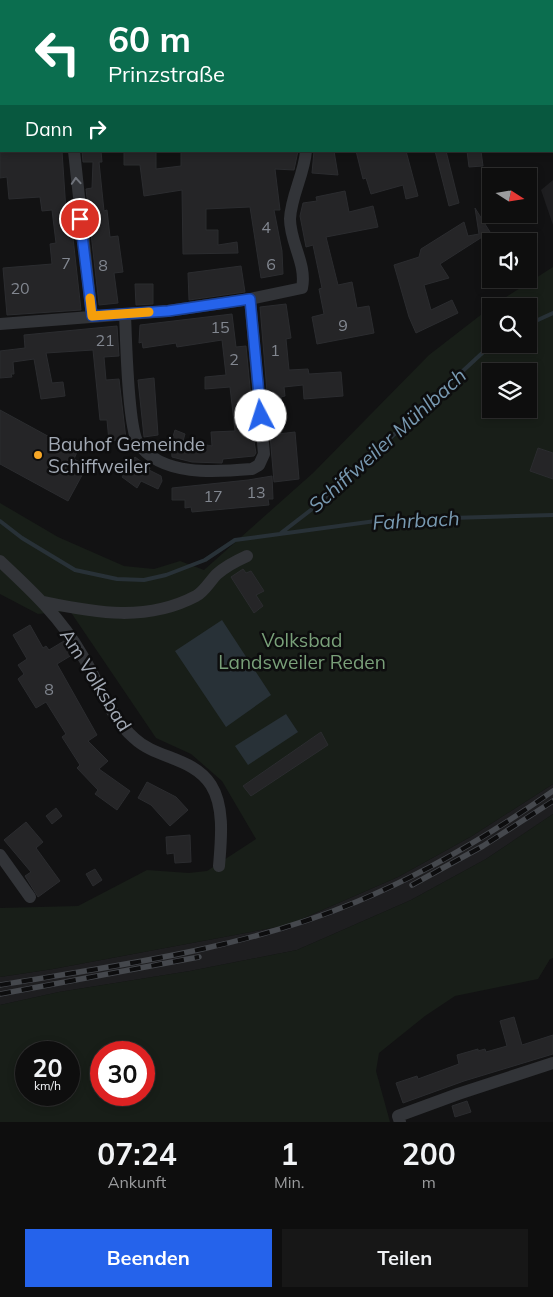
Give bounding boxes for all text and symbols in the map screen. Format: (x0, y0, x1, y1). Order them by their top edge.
text: 60 m (108, 17, 191, 61)
icon: left (25, 20, 90, 85)
text: Prinzstraße (108, 60, 225, 88)
icon: right (83, 115, 111, 143)
text: Dann (25, 117, 73, 141)
north arrow (482, 168, 538, 222)
map controls (482, 168, 537, 418)
one-way arrow (71, 177, 82, 185)
pin (59, 198, 101, 240)
icon: arrive (66, 205, 94, 233)
house number: 4 (261, 217, 271, 237)
button: sound (482, 233, 537, 288)
house number: 7 (61, 253, 71, 273)
house number: 6 (266, 254, 276, 274)
house number: 8 (98, 255, 108, 275)
house number: 20 (10, 278, 30, 298)
button: search (482, 298, 537, 353)
house number: 9 (338, 315, 348, 335)
house number: 15 (210, 317, 230, 337)
house number: 21 (95, 330, 115, 350)
house number: 1 (270, 340, 280, 360)
house number: 2 (229, 349, 239, 369)
water label: Schiffweiler Mühlbach (303, 363, 471, 517)
button: layers (482, 363, 537, 418)
position arrow (234, 389, 286, 441)
place label: Bauhof Gemeinde Schiffweiler (48, 432, 205, 478)
marker: Bauhof Gemeinde Schiffweiler (32, 449, 44, 461)
house number: 13 (246, 482, 266, 502)
house number: 17 (203, 486, 223, 506)
water label: Fahrbach (372, 505, 460, 535)
street label: Am Volksbad (55, 624, 137, 736)
park label: Volksbad Landsweiler Reden (218, 628, 386, 674)
house number: 8 (44, 679, 54, 699)
speed limit sign: 30 (90, 1041, 155, 1106)
text: 20 (32, 1052, 63, 1083)
text: km/h (34, 1078, 61, 1093)
text: 07:24 (97, 1135, 177, 1173)
text: 1 (280, 1135, 298, 1173)
text: 200 (402, 1135, 456, 1173)
text: Ankunft (108, 1172, 166, 1192)
text: Min. (274, 1172, 304, 1192)
text: m (422, 1172, 436, 1192)
button: Beenden (25, 1229, 272, 1287)
button: Teilen (282, 1229, 528, 1287)

